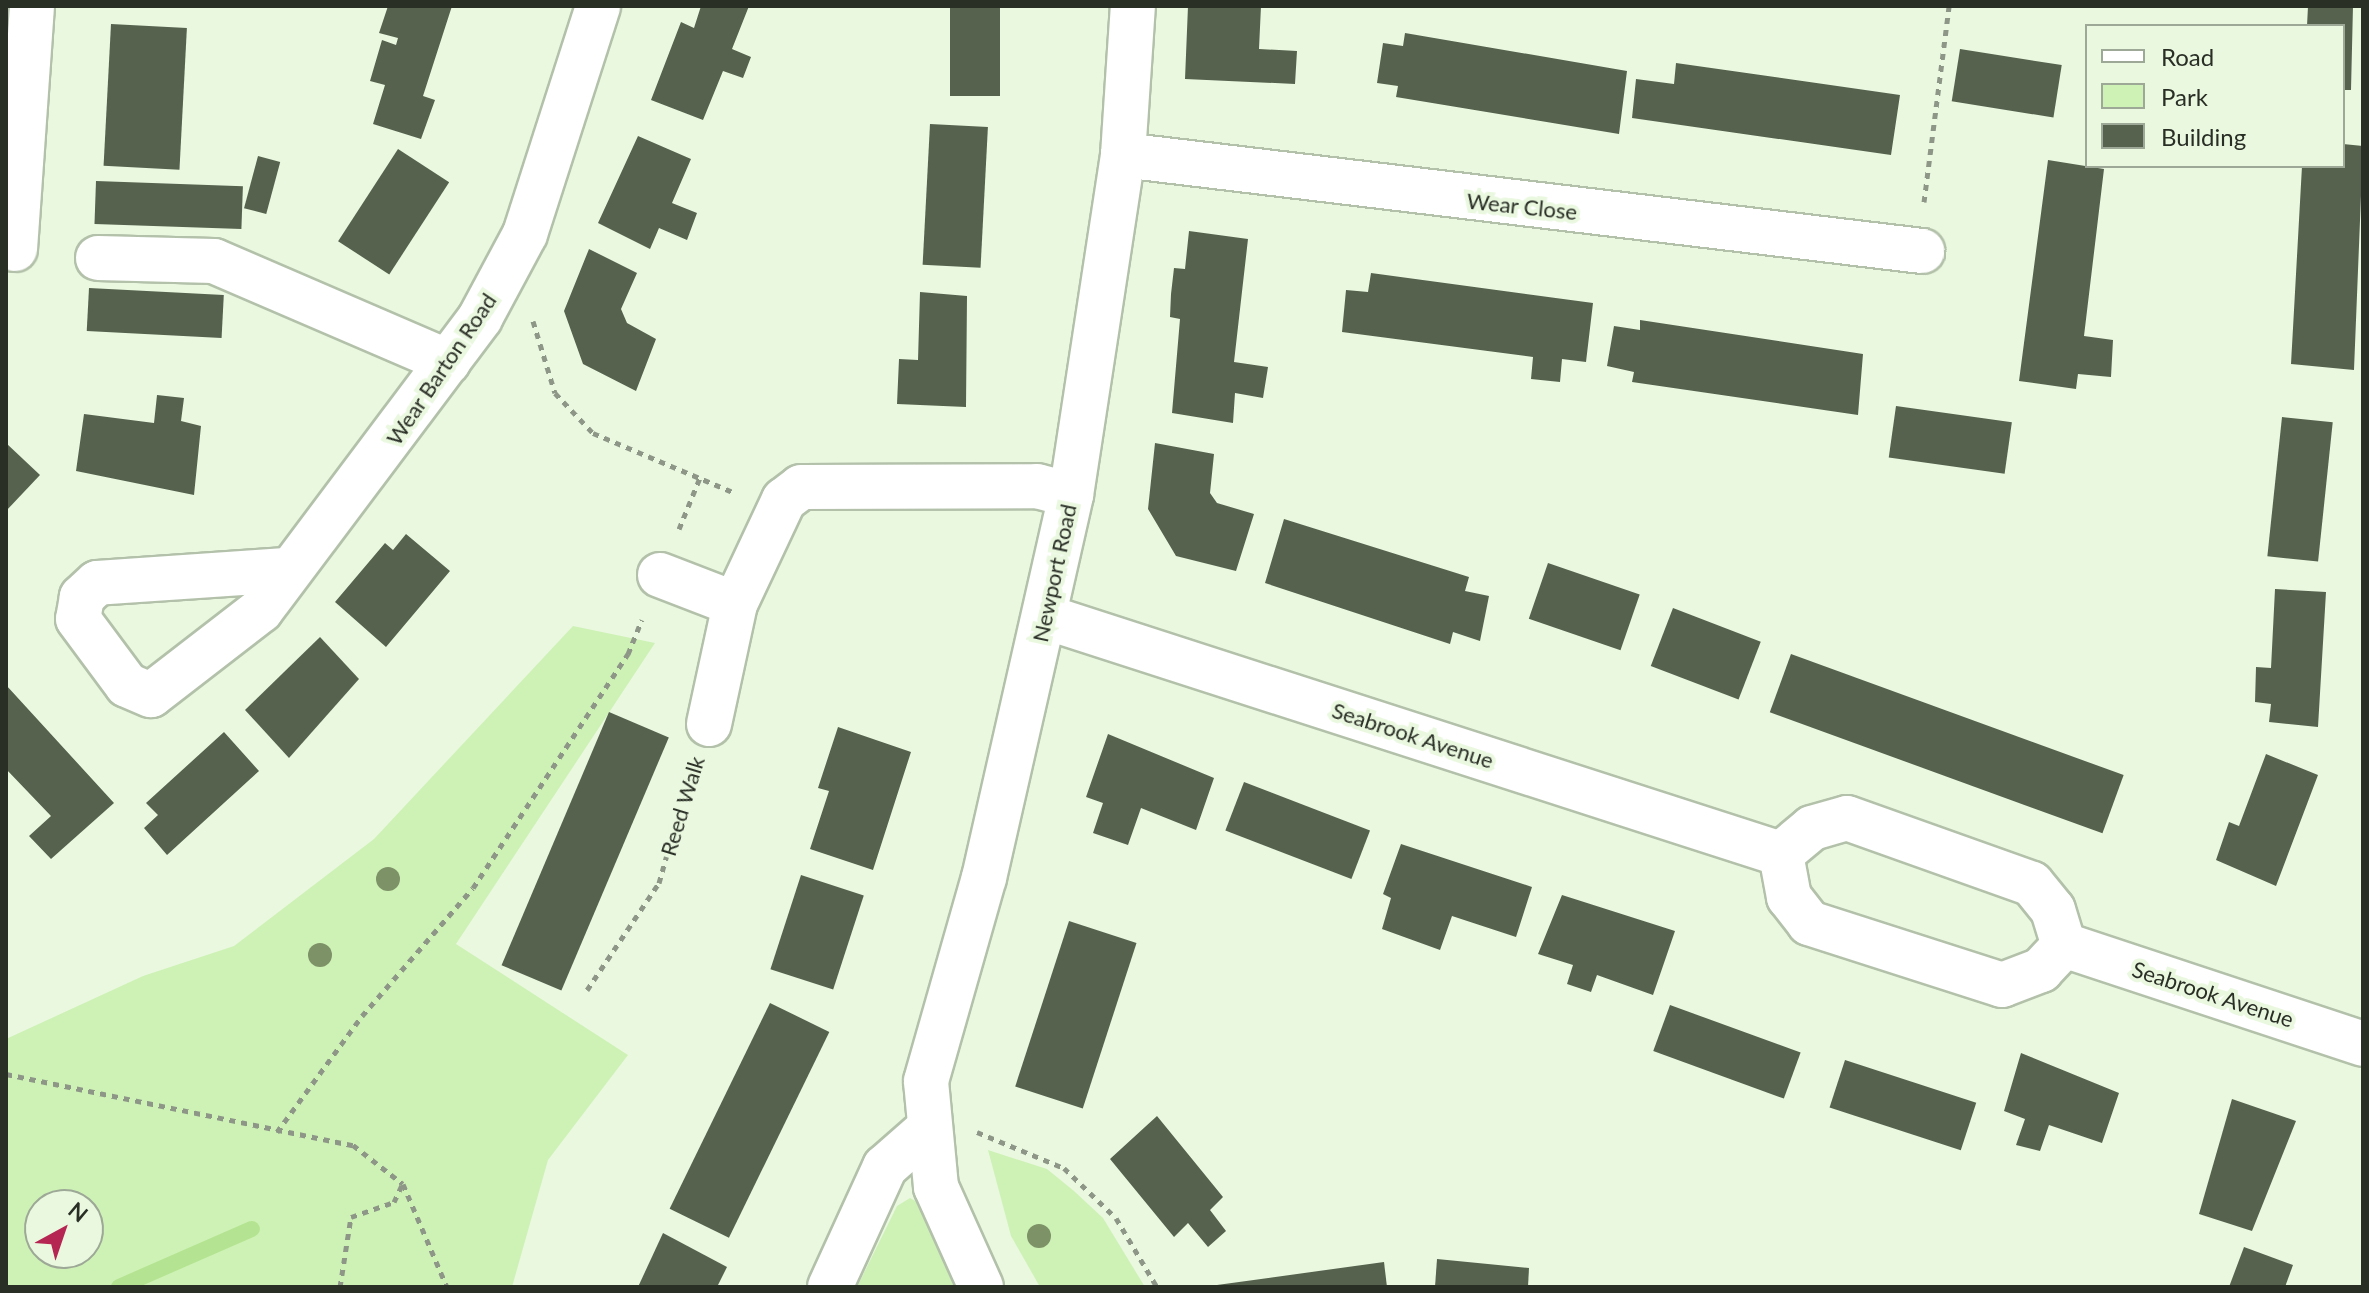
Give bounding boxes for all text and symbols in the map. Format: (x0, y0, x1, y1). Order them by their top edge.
legend (2085, 24, 2345, 168)
text: Road (2161, 42, 2214, 71)
text: Park (2161, 82, 2208, 111)
text: Building (2161, 122, 2246, 151)
street label: Wear Close (1465, 187, 1579, 225)
street label: Wear Barton Road (380, 288, 502, 450)
street label: Newport Road (1026, 502, 1082, 644)
street label: Seabrook Avenue (1329, 696, 1497, 774)
street label: Reed Walk (654, 753, 710, 859)
street label: Seabrook Avenue (2129, 955, 2297, 1033)
north arrow (24, 1189, 104, 1269)
text: N (63, 1196, 94, 1228)

